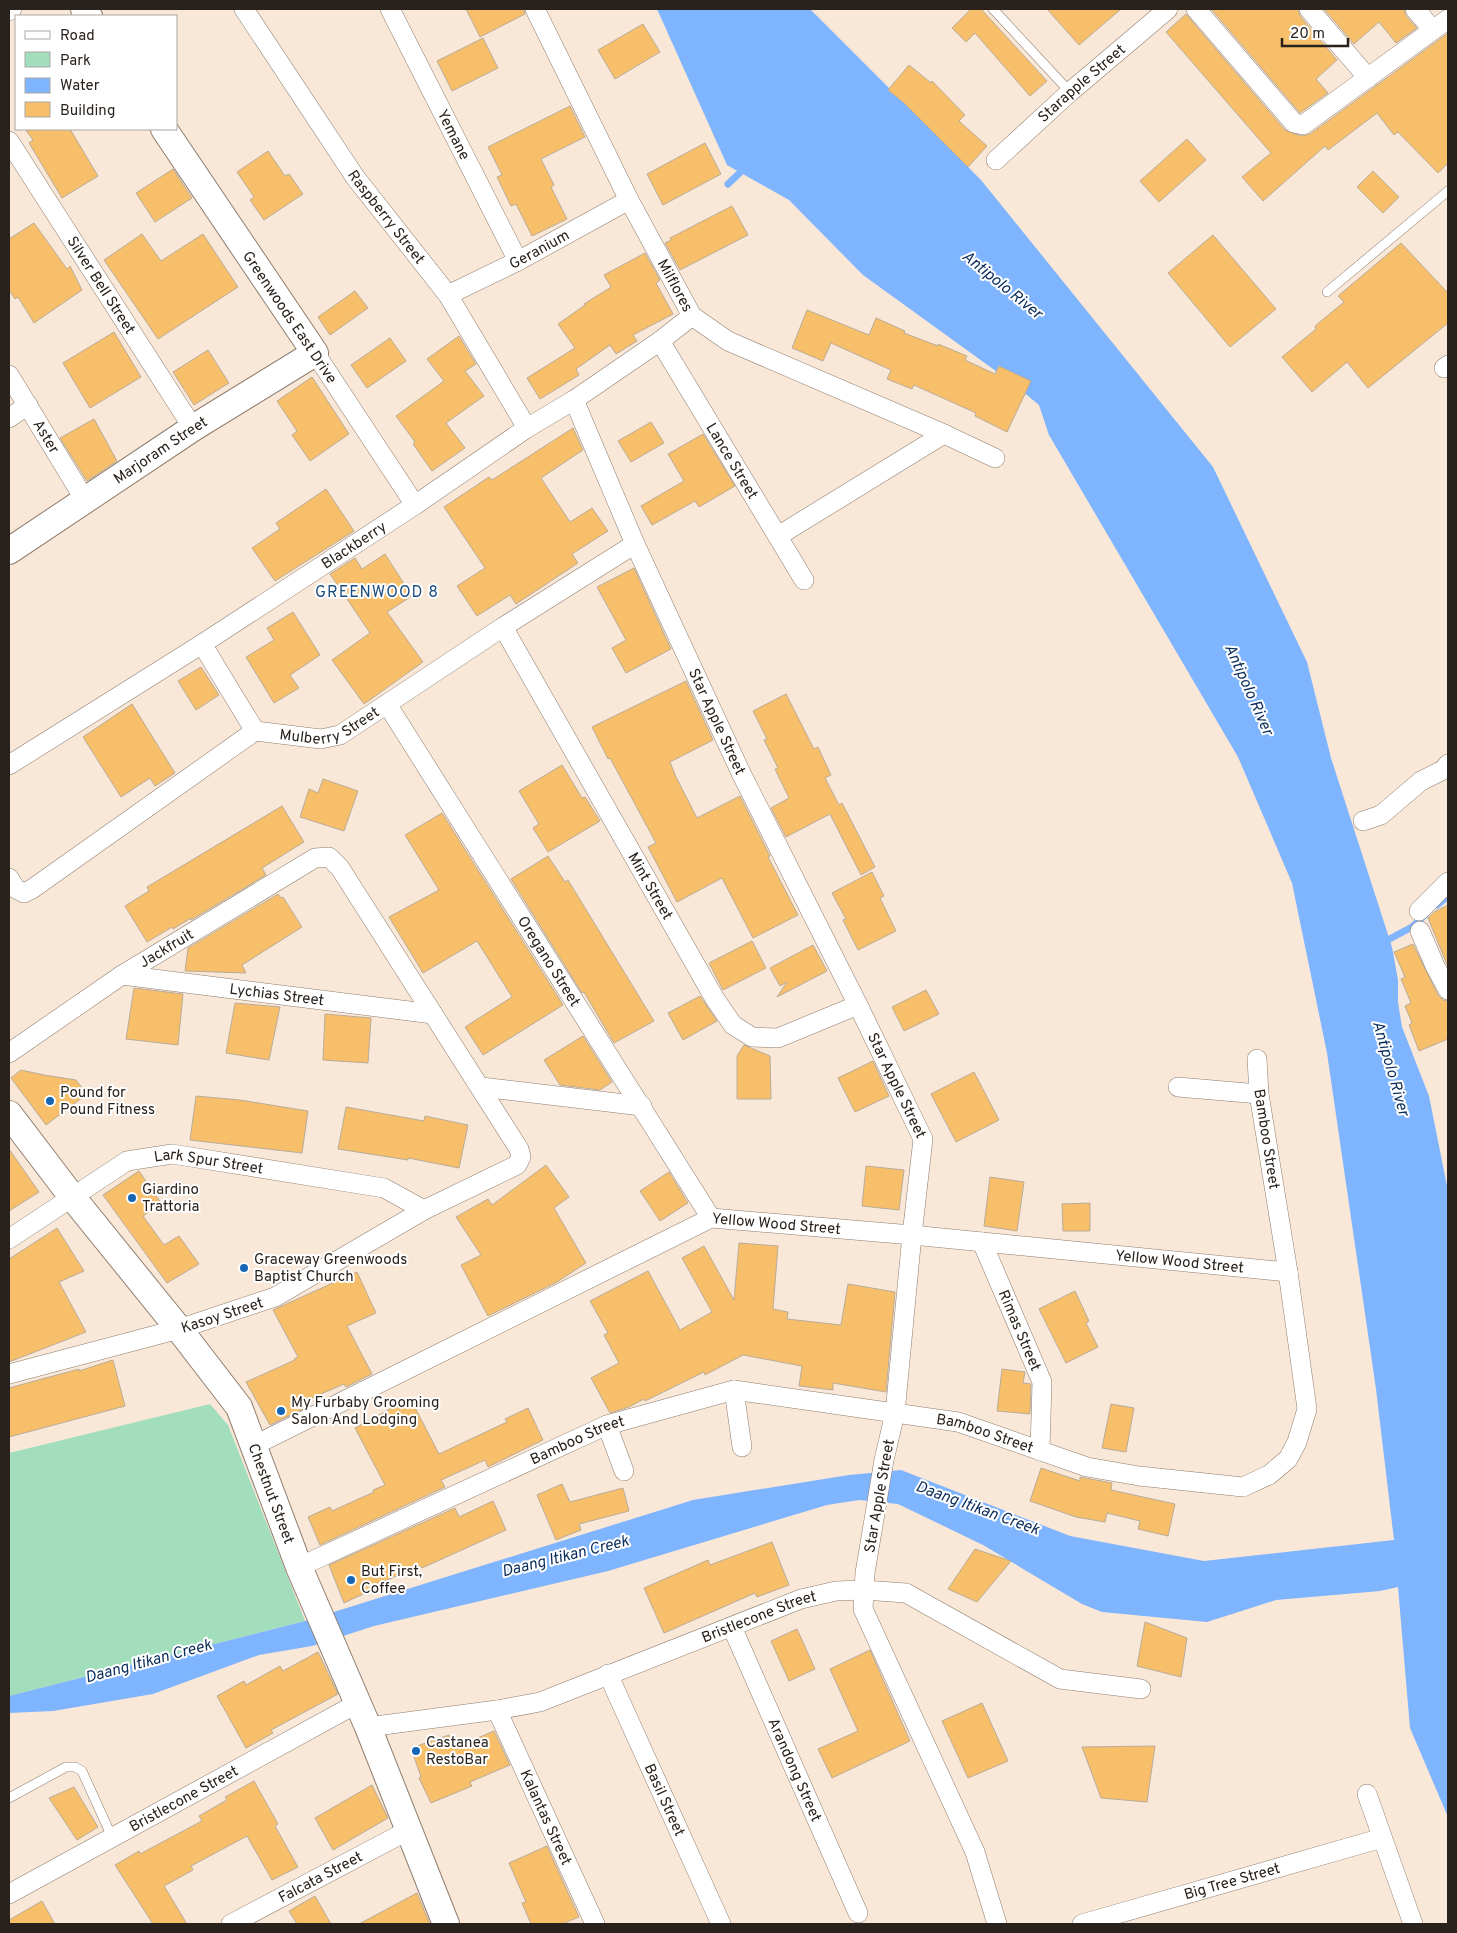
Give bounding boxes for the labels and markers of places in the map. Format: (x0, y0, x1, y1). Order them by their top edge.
place label: Pound for Pound Fitness (60, 1084, 155, 1120)
marker: Pound for Pound Fitness (44, 1095, 56, 1107)
place label: Giardino Trattoria (142, 1181, 199, 1217)
marker: Giardino Trattoria (126, 1192, 138, 1204)
place label: Graceway Greenwoods Baptist Church (254, 1251, 407, 1287)
marker: Graceway Greenwoods Baptist Church (238, 1262, 250, 1274)
place label: My Furbaby Grooming Salon And Lodging (291, 1394, 439, 1430)
marker: My Furbaby Grooming Salon And Lodging (275, 1405, 287, 1417)
place label: But First, Coffee (361, 1563, 422, 1599)
marker: But First, Coffee (345, 1574, 357, 1586)
place label: Castanea RestoBar (426, 1734, 489, 1770)
marker: Castanea RestoBar (410, 1745, 422, 1757)

